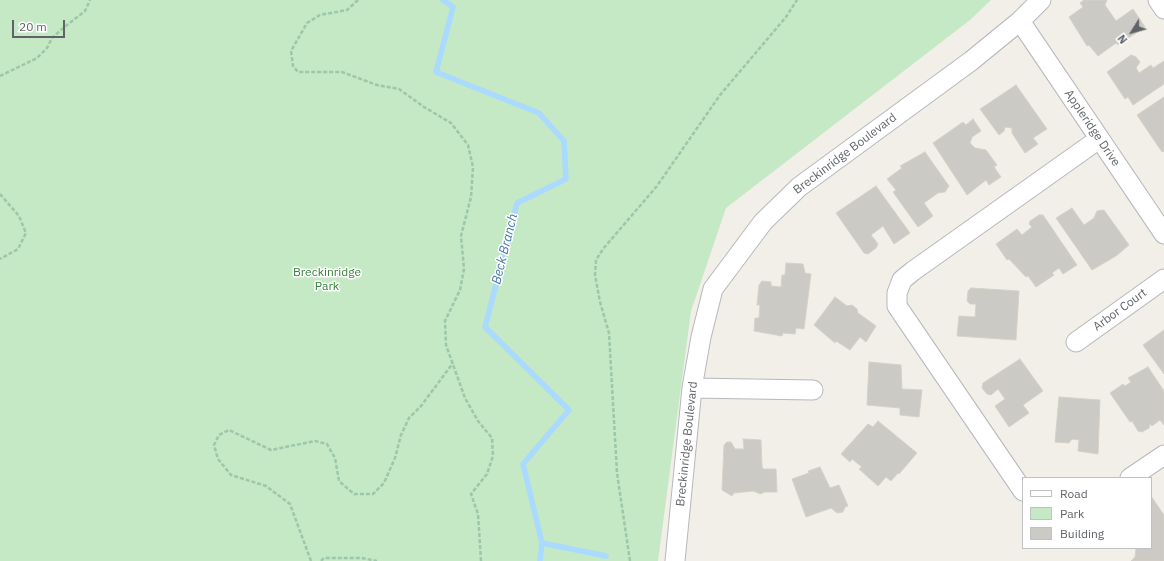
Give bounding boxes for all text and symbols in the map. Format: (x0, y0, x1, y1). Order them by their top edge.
scale bar (14, 12, 67, 38)
north arrow (1112, 12, 1152, 52)
text: 20 m (19, 19, 47, 34)
text: N (1114, 32, 1130, 47)
street label: Appleridge Drive (1061, 87, 1123, 169)
street label: Breckinridge Boulevard (791, 110, 899, 198)
water label: Beck Branch (489, 212, 521, 286)
park label: Breckinridge Park (293, 266, 361, 294)
street label: Arbor Court (1090, 286, 1150, 334)
street label: Breckinridge Boulevard (673, 381, 701, 507)
legend (1022, 477, 1152, 549)
text: Road (1060, 486, 1088, 501)
text: Park (1060, 506, 1084, 521)
text: Building (1060, 526, 1104, 541)

